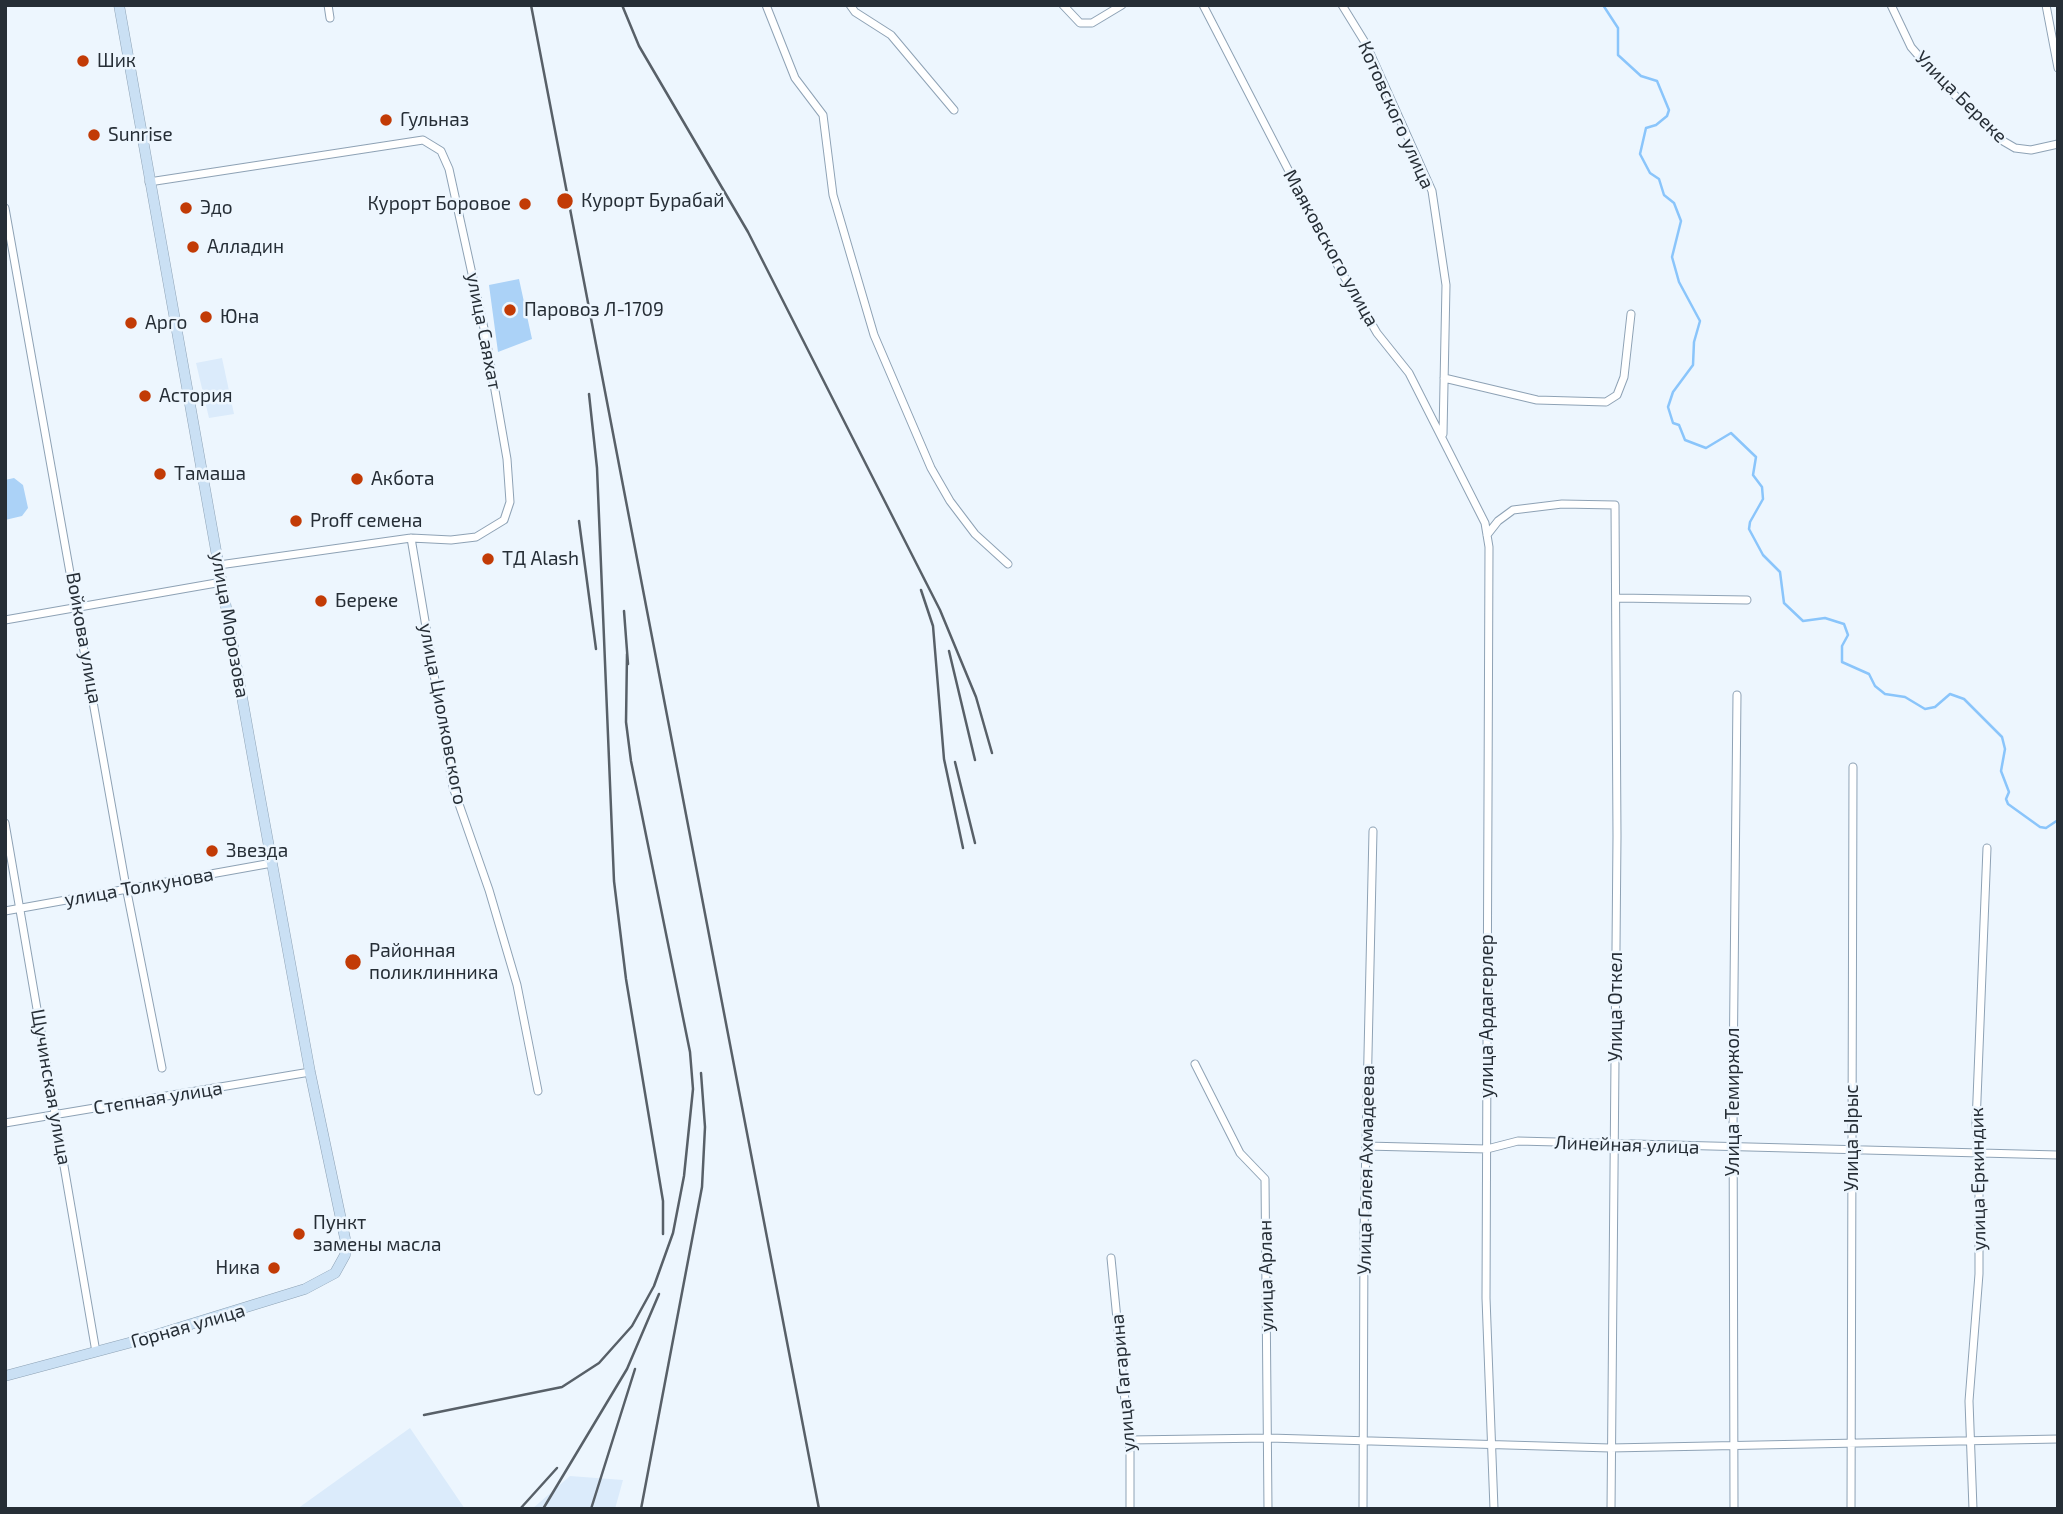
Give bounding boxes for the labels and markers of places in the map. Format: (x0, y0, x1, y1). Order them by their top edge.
place label: Шик (97, 50, 136, 72)
marker: Шик (75, 53, 91, 69)
place label: Гульназ (400, 109, 469, 131)
marker: Гульназ (378, 112, 394, 128)
place label: Sunrise (108, 124, 173, 146)
marker: Sunrise (86, 127, 102, 143)
place label: Курорт Бурабай (581, 190, 724, 212)
marker: Курорт Бурабай (555, 191, 575, 211)
place label: Курорт Боровое (367, 193, 511, 215)
marker: Курорт Боровое (517, 196, 533, 212)
place label: Эдо (200, 197, 233, 219)
marker: Эдо (178, 200, 194, 216)
place label: Алладин (207, 236, 284, 258)
marker: Алладин (185, 239, 201, 255)
place label: Паровоз Л-1709 (524, 299, 664, 321)
marker: Паровоз Л-1709 (502, 302, 518, 318)
place label: Юна (220, 306, 259, 328)
marker: Юна (198, 309, 214, 325)
place label: Арго (145, 312, 187, 334)
marker: Арго (123, 315, 139, 331)
place label: Астория (159, 385, 233, 407)
marker: Астория (137, 388, 153, 404)
place label: Тамаша (174, 463, 246, 485)
marker: Тамаша (152, 466, 168, 482)
place label: Акбота (371, 468, 434, 490)
marker: Акбота (349, 471, 365, 487)
place label: Proff семена (310, 510, 423, 532)
marker: Proff семена (288, 513, 304, 529)
place label: ТД Alash (502, 548, 579, 570)
marker: ТД Alash (480, 551, 496, 567)
place label: Береке (335, 590, 398, 612)
marker: Береке (313, 593, 329, 609)
place label: Звезда (226, 840, 288, 862)
marker: Звезда (204, 843, 220, 859)
place label: Районная поликлинника (369, 940, 498, 984)
marker: Районная поликлинника (343, 952, 363, 972)
place label: Пункт замены масла (313, 1212, 442, 1256)
marker: Пункт замены масла (291, 1226, 307, 1242)
place label: Ника (215, 1257, 260, 1279)
marker: Ника (266, 1260, 282, 1276)

